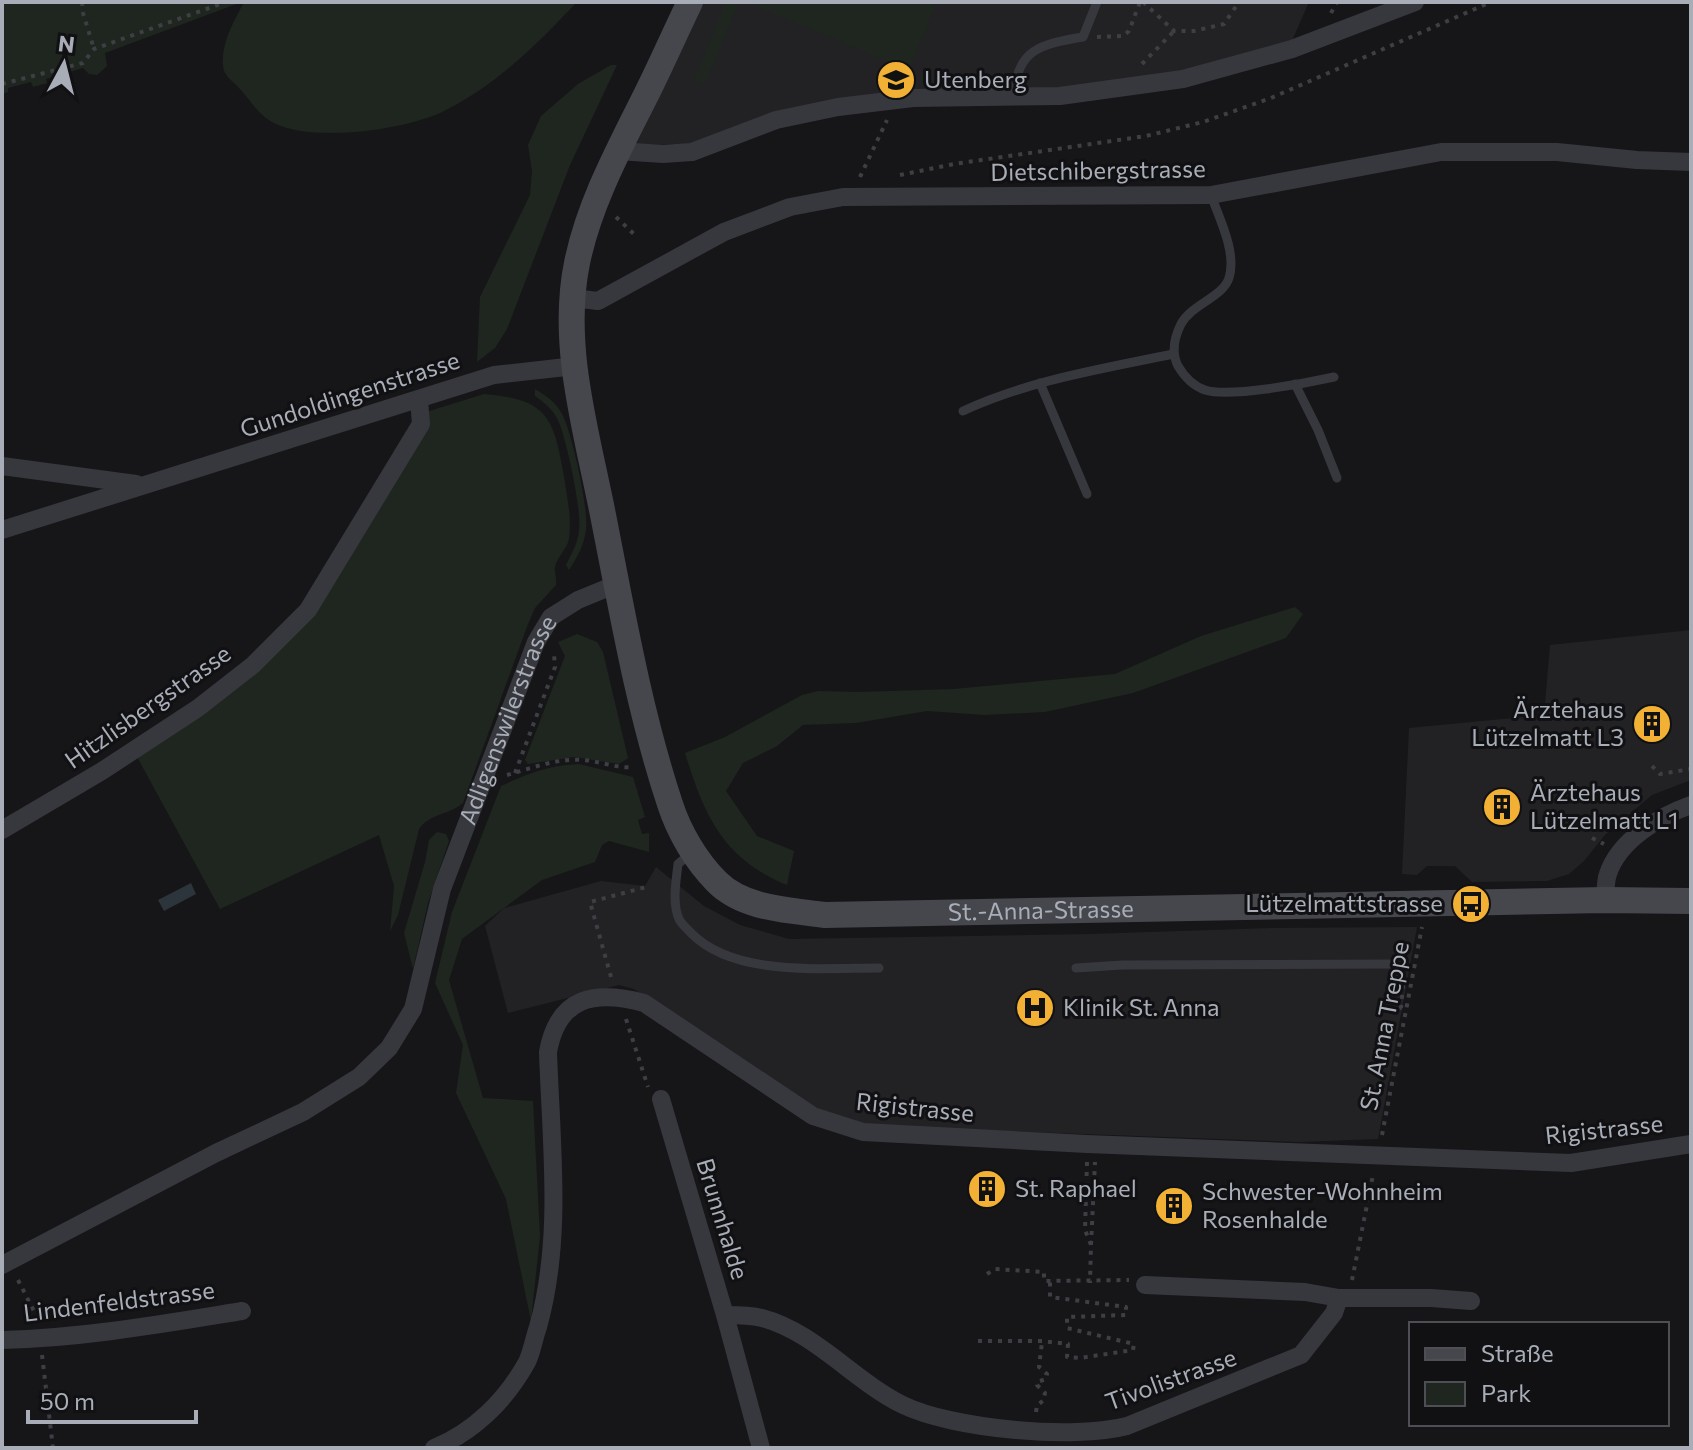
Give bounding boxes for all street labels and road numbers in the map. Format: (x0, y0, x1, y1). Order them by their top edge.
street label: Dietschibergstrasse (990, 153, 1206, 186)
street label: Gundoldingenstrasse (236, 344, 463, 443)
street label: Adligenswilerstrasse (452, 610, 562, 828)
street label: Hitzlisbergstrasse (59, 638, 236, 774)
street label: St.-Anna-Strasse (948, 893, 1134, 926)
street label: St. Anna Treppe (1353, 939, 1414, 1113)
street label: Rigistrasse (855, 1086, 976, 1127)
street label: Rigistrasse (1543, 1108, 1664, 1149)
street label: Brunnhalde (691, 1155, 756, 1283)
street label: Lindenfeldstrasse (22, 1274, 216, 1327)
street label: Tivolistrasse (1101, 1342, 1240, 1416)

